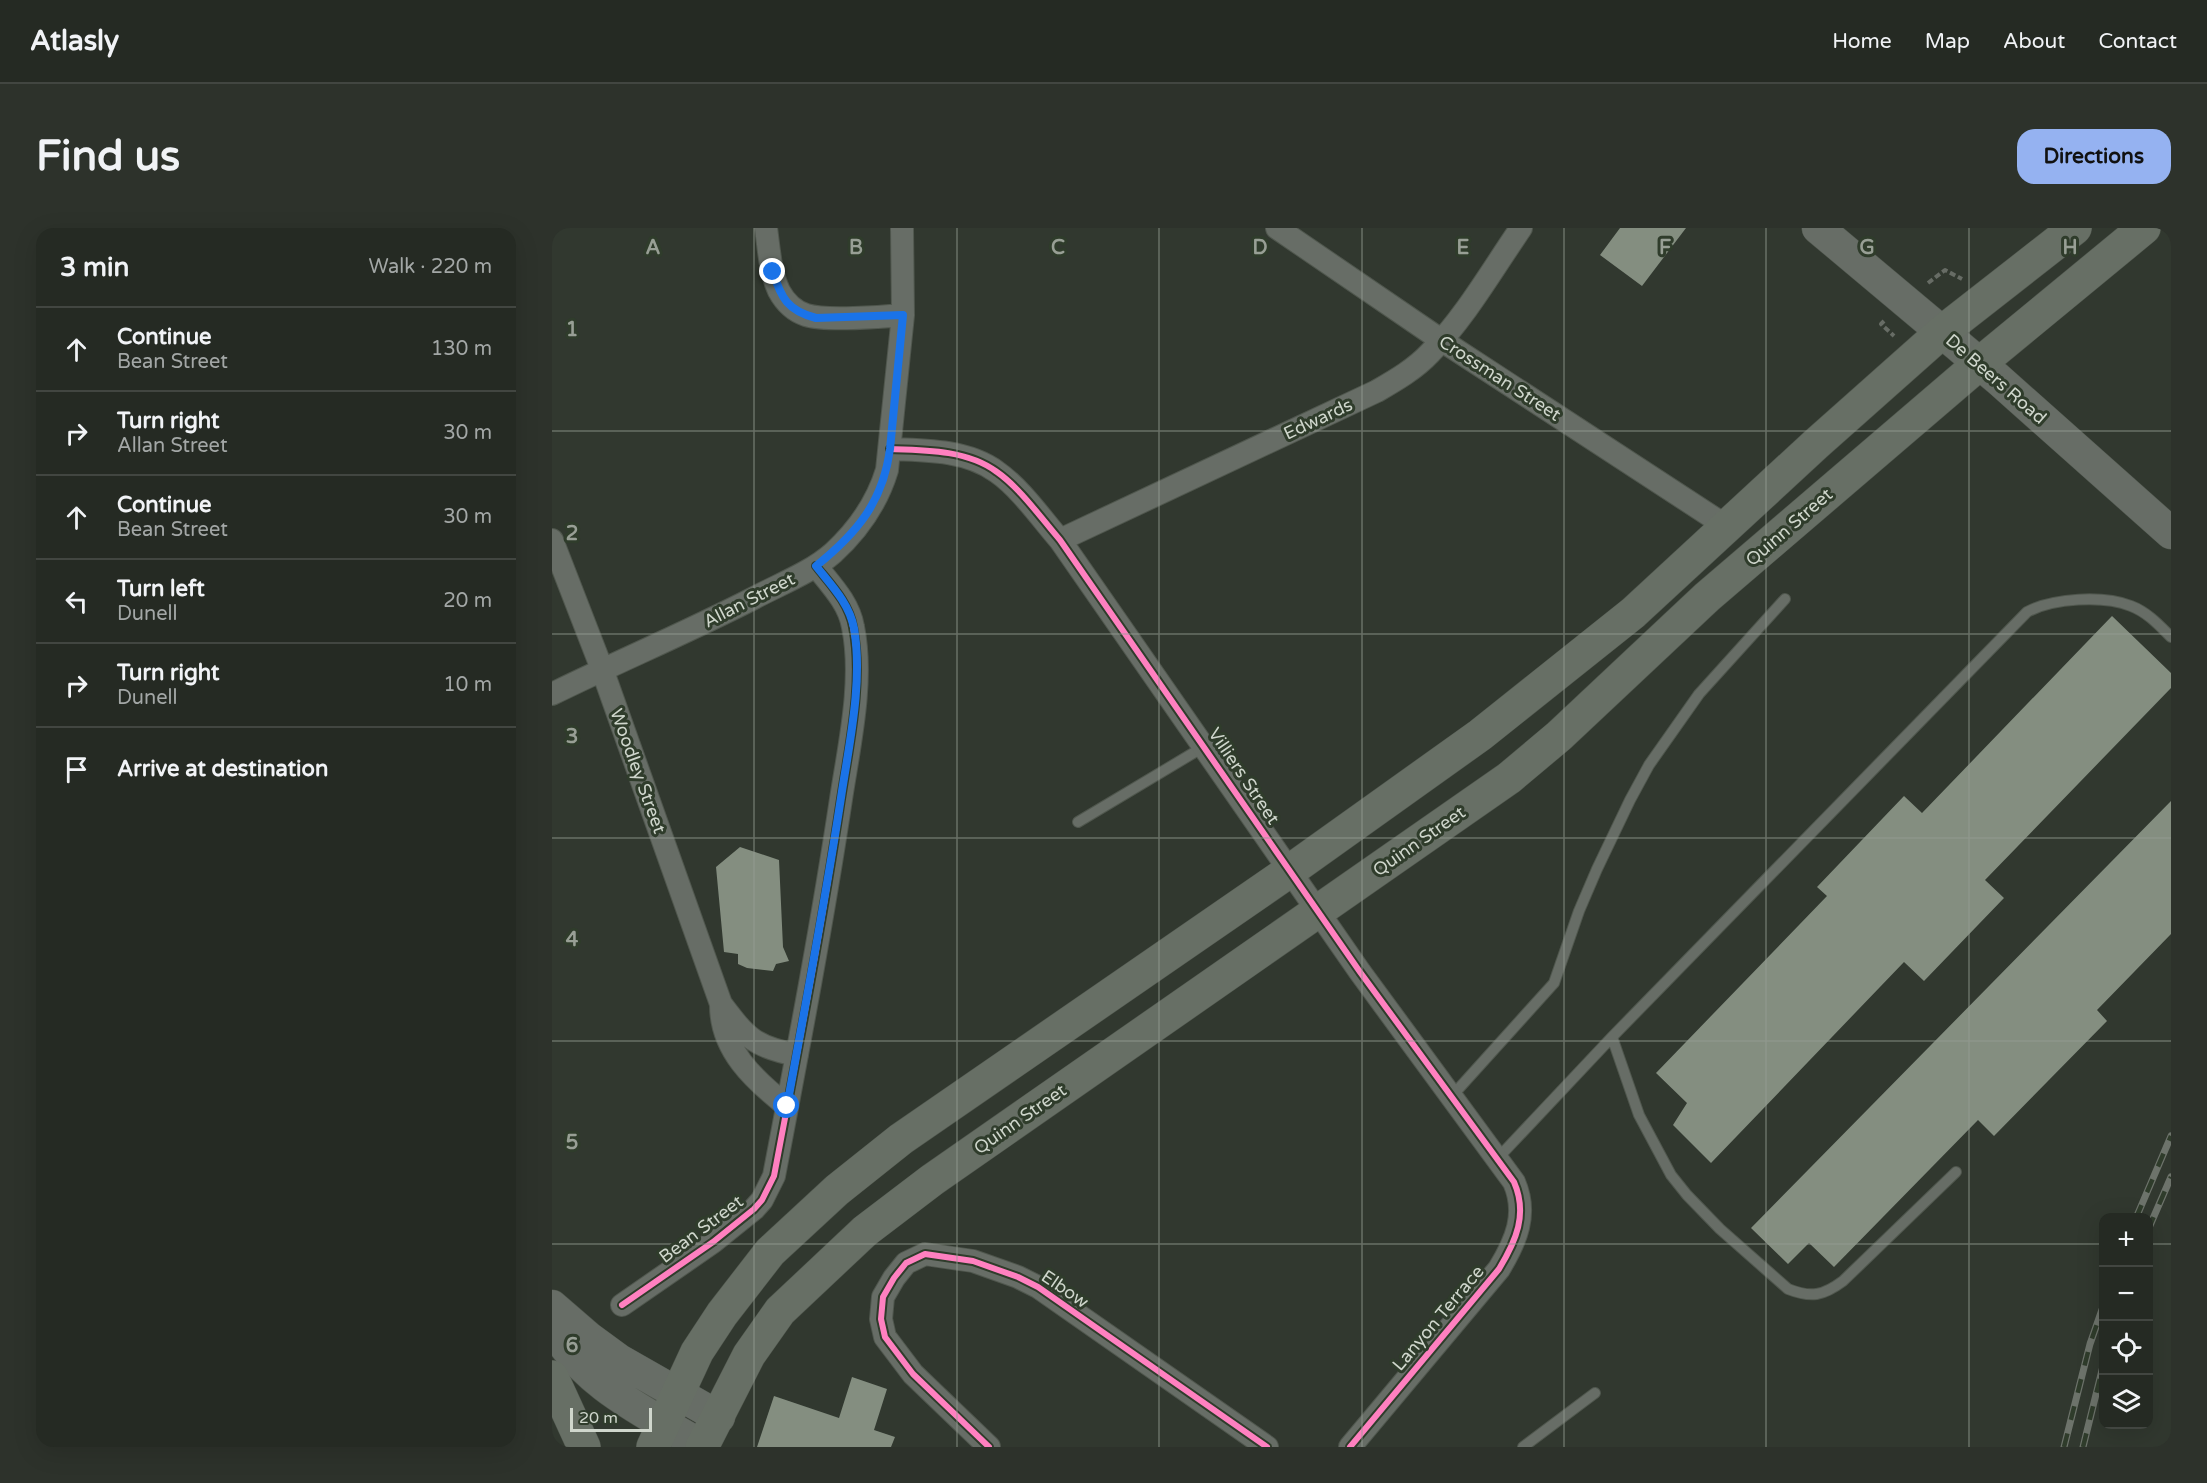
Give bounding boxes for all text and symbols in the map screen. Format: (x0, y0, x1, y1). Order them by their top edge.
text: Atlasly (30, 24, 119, 58)
text: Home (1832, 29, 1892, 54)
text: Map (1925, 29, 1970, 54)
text: About (2003, 29, 2065, 54)
text: Contact (2098, 29, 2177, 54)
button: Directions (2017, 129, 2171, 184)
text: Find us (36, 131, 180, 182)
text: A (646, 236, 661, 260)
text: B (849, 236, 863, 260)
text: C (1051, 236, 1065, 260)
text: D (1252, 236, 1268, 260)
text: E (1457, 236, 1470, 260)
text: F (1659, 236, 1671, 260)
text: G (1859, 236, 1875, 260)
text: H (2062, 236, 2078, 260)
text: 3 min (60, 252, 129, 283)
text: Walk · 220 m (369, 255, 492, 279)
route end (759, 258, 785, 284)
text: 1 (566, 318, 578, 342)
text: Continue (117, 324, 212, 350)
street label: De Beers Road (1941, 329, 2051, 429)
street label: Crossman Street (1435, 330, 1565, 426)
icon: ahead (60, 333, 93, 366)
text: 130 m (431, 337, 492, 361)
text: Bean Street (117, 350, 228, 374)
street label: Edwards (1280, 394, 1356, 444)
text: Turn right (117, 408, 219, 434)
icon: right (60, 417, 93, 450)
text: 30 m (443, 421, 492, 445)
text: Allan Street (117, 434, 228, 458)
street label: Quinn Street (1741, 483, 1837, 571)
text: Continue (117, 492, 212, 518)
icon: ahead (60, 501, 93, 534)
text: 30 m (443, 505, 492, 529)
text: Bean Street (117, 518, 228, 542)
text: 2 (566, 522, 578, 546)
street label: Allan Street (700, 568, 798, 632)
text: Turn left (117, 576, 205, 602)
icon: left (60, 585, 93, 618)
text: 20 m (443, 589, 492, 613)
text: Dunell (117, 602, 178, 626)
text: Turn right (117, 660, 219, 686)
icon: right (60, 669, 93, 702)
text: 10 m (443, 673, 492, 697)
text: Dunell (117, 686, 178, 710)
street label: Woodley Street (605, 706, 671, 836)
street label: Villiers Street (1204, 723, 1285, 829)
text: 3 (566, 725, 578, 749)
icon: arrive (60, 753, 93, 786)
text: Arrive at destination (117, 756, 328, 782)
street label: Quinn Street (1368, 801, 1470, 881)
text: 4 (566, 928, 579, 952)
street label: Quinn Street (969, 1079, 1071, 1159)
route start (773, 1092, 799, 1118)
text: 5 (566, 1131, 578, 1155)
street label: Bean Street (655, 1190, 748, 1268)
map controls (2099, 1213, 2153, 1429)
button: + (2099, 1213, 2153, 1267)
street label: Lanyon Terrace (1387, 1261, 1489, 1375)
street label: Elbow (1037, 1265, 1093, 1313)
button: − (2099, 1267, 2153, 1321)
button: locate (2099, 1321, 2153, 1375)
text: 6 (566, 1334, 578, 1358)
button: layers (2099, 1375, 2153, 1429)
scale bar (570, 1405, 652, 1432)
text: 20 m (579, 1408, 618, 1428)

